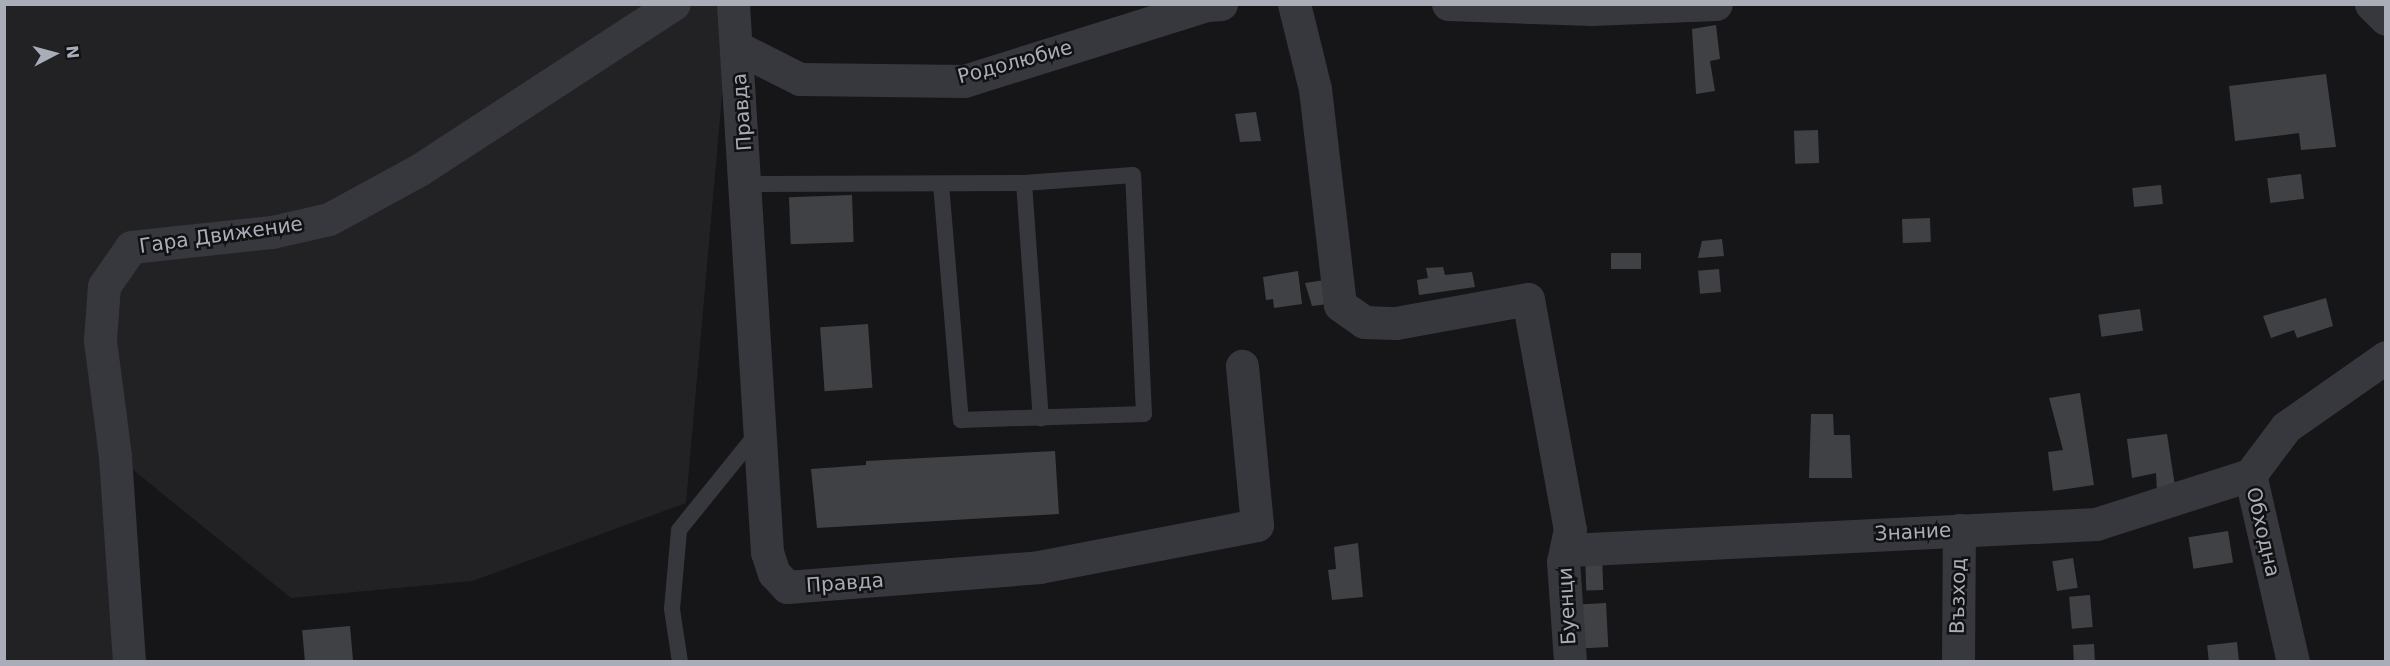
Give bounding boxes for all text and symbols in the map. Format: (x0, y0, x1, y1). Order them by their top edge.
north arrow (24, 24, 84, 84)
street label: Родолюбие (955, 35, 1075, 89)
text: N (62, 44, 83, 60)
street label: Правда (727, 72, 757, 152)
street label: Гара Движение (138, 212, 304, 258)
street label: Обходна (2241, 485, 2285, 579)
street label: Знание (1874, 518, 1952, 546)
street label: Възход (1945, 558, 1971, 634)
street label: Буенци (1553, 567, 1581, 645)
street label: Правда (805, 568, 885, 598)

